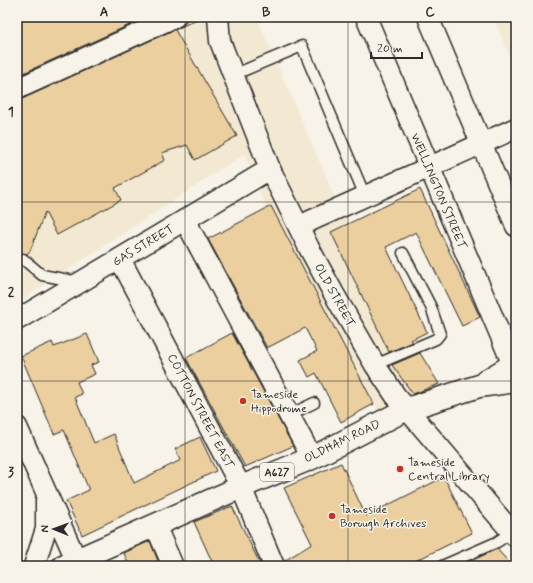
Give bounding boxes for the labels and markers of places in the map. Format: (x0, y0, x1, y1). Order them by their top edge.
place label: Tameside Hippodrome (251, 387, 307, 417)
marker: Tameside Hippodrome (238, 396, 248, 406)
place label: Tameside Central Library (408, 455, 490, 485)
marker: Tameside Central Library (395, 464, 405, 474)
place label: Tameside Borough Archives (340, 502, 426, 532)
marker: Tameside Borough Archives (327, 511, 337, 521)

